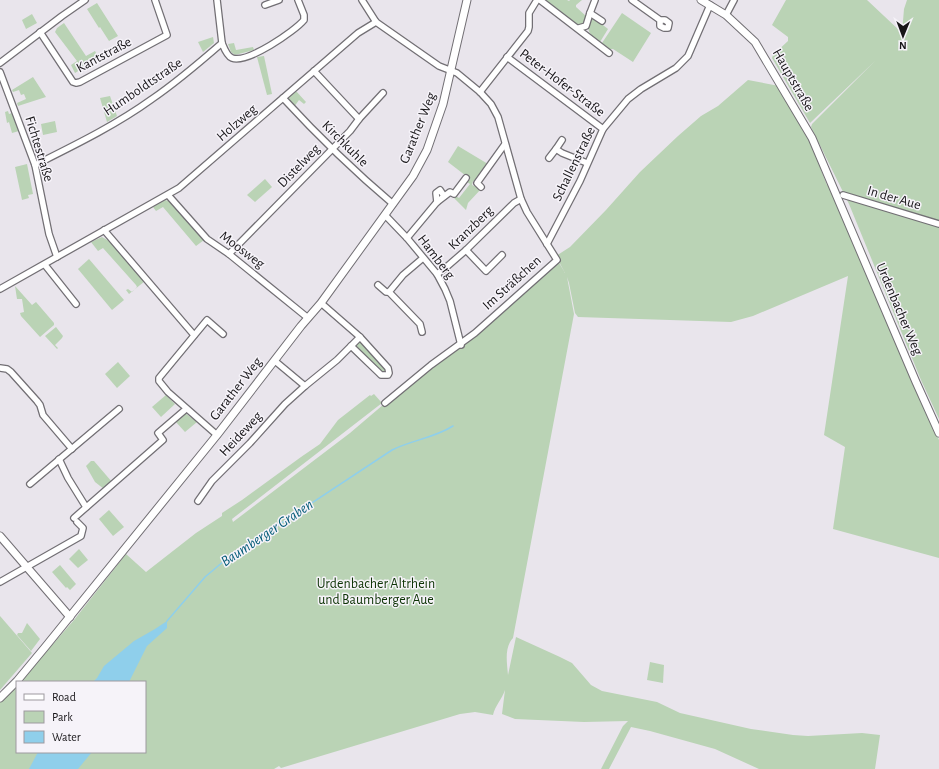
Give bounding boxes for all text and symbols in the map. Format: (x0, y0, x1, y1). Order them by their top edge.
north arrow (883, 16, 923, 56)
street label: Kantstraße (74, 35, 134, 75)
text: N (899, 40, 907, 51)
street label: Peter-Hofer-Straße (517, 47, 607, 119)
street label: Hauptstraße (770, 47, 816, 113)
street label: Humboldtstraße (101, 56, 185, 118)
street label: Garather Weg (397, 90, 439, 166)
street label: Holzweg (214, 102, 260, 144)
street label: Fichtestraße (22, 115, 56, 183)
street label: Kirchkuhle (319, 118, 371, 170)
street label: Schallenstraße (550, 125, 598, 203)
street label: Distelweg (275, 142, 323, 190)
street label: In der Aue (866, 184, 922, 212)
street label: Kranzberg (446, 203, 496, 253)
street label: Moosweg (217, 229, 267, 271)
street label: Hamberg (415, 232, 457, 282)
street label: Im Sträßchen (480, 253, 544, 313)
street label: Urdenbacher Weg (873, 261, 925, 357)
street label: Garather Weg (207, 355, 265, 423)
street label: Heideweg (217, 409, 265, 459)
water label: Baumberger Graben (218, 497, 316, 569)
park label: Urdenbacher Altrhein und Baumberger Aue (317, 577, 435, 607)
legend (16, 681, 146, 753)
text: Road (52, 691, 76, 703)
text: Park (52, 711, 73, 723)
text: Water (52, 731, 81, 743)

